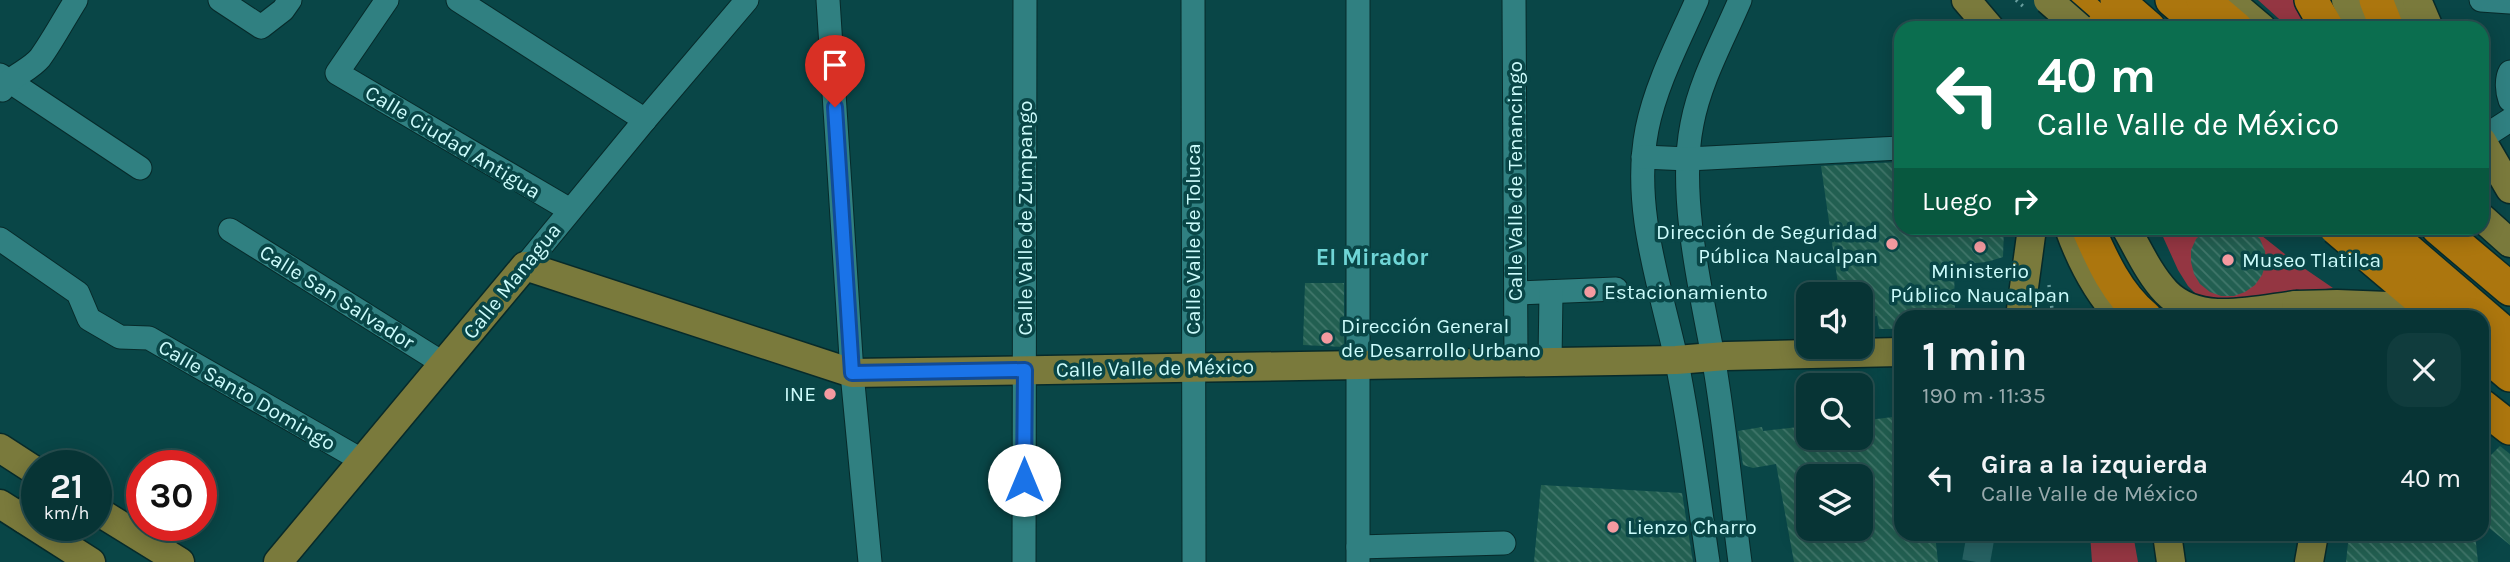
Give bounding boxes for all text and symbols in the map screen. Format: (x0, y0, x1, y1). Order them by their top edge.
pin (805, 35, 865, 107)
icon: arrive (816, 46, 854, 84)
text: 40 m (2037, 47, 2156, 104)
icon: left (1922, 49, 2013, 140)
street label: Calle Valle de Tenancingo (1503, 61, 1527, 301)
street label: Calle Ciudad Antigua (361, 80, 545, 204)
street label: Calle Valle de Zumpango (1013, 100, 1037, 336)
text: Calle Valle de México (2037, 106, 2339, 143)
street label: Calle Valle de Toluca (1181, 143, 1205, 335)
icon: right (2006, 182, 2044, 220)
text: Luego (1922, 186, 1992, 217)
street label: Calle Managua (458, 218, 566, 344)
place label: Dirección de Seguridad Pública Naucalpan (1656, 220, 1878, 268)
marker: Dirección de Seguridad Pública Naucalpan (1884, 236, 1900, 252)
marker: Ministerio Público Naucalpan (1972, 239, 1988, 255)
street label: Calle San Salvador (255, 240, 419, 354)
district label: El Mirador (1316, 244, 1428, 271)
place label: Museo Tlatilca (2242, 248, 2381, 272)
marker: Museo Tlatilca (2220, 252, 2236, 268)
place label: Ministerio Público Naucalpan (1890, 259, 2070, 307)
place label: Estacionamiento (1604, 280, 1768, 304)
map controls (1796, 282, 1873, 541)
button: sound (1796, 282, 1873, 359)
marker: Estacionamiento (1582, 284, 1598, 300)
place label: Dirección General de Desarrollo Urbano (1341, 314, 1541, 362)
marker: Dirección General de Desarrollo Urbano (1319, 330, 1335, 346)
text: 1 min (1922, 331, 2027, 381)
button: close (2387, 333, 2461, 407)
street label: Calle Santo Domingo (154, 334, 340, 456)
street label: Calle Valle de México (1056, 354, 1254, 382)
button: search (1796, 373, 1873, 450)
place label: INE (784, 382, 816, 406)
text: 190 m · 11:35 (1922, 382, 2046, 409)
marker: INE (822, 386, 838, 402)
position arrow (987, 443, 1061, 517)
text: Gira a la izquierda (1981, 449, 2208, 480)
speed limit sign: 30 (126, 450, 217, 541)
icon: left (1922, 459, 1960, 497)
text: 40 m (2401, 463, 2461, 494)
button: layers (1796, 464, 1873, 541)
text: 21 (50, 466, 83, 507)
text: Calle Valle de México (1981, 480, 2198, 507)
text: km/h (44, 502, 89, 524)
place label: Lienzo Charro (1627, 515, 1757, 539)
marker: Lienzo Charro (1605, 519, 1621, 535)

